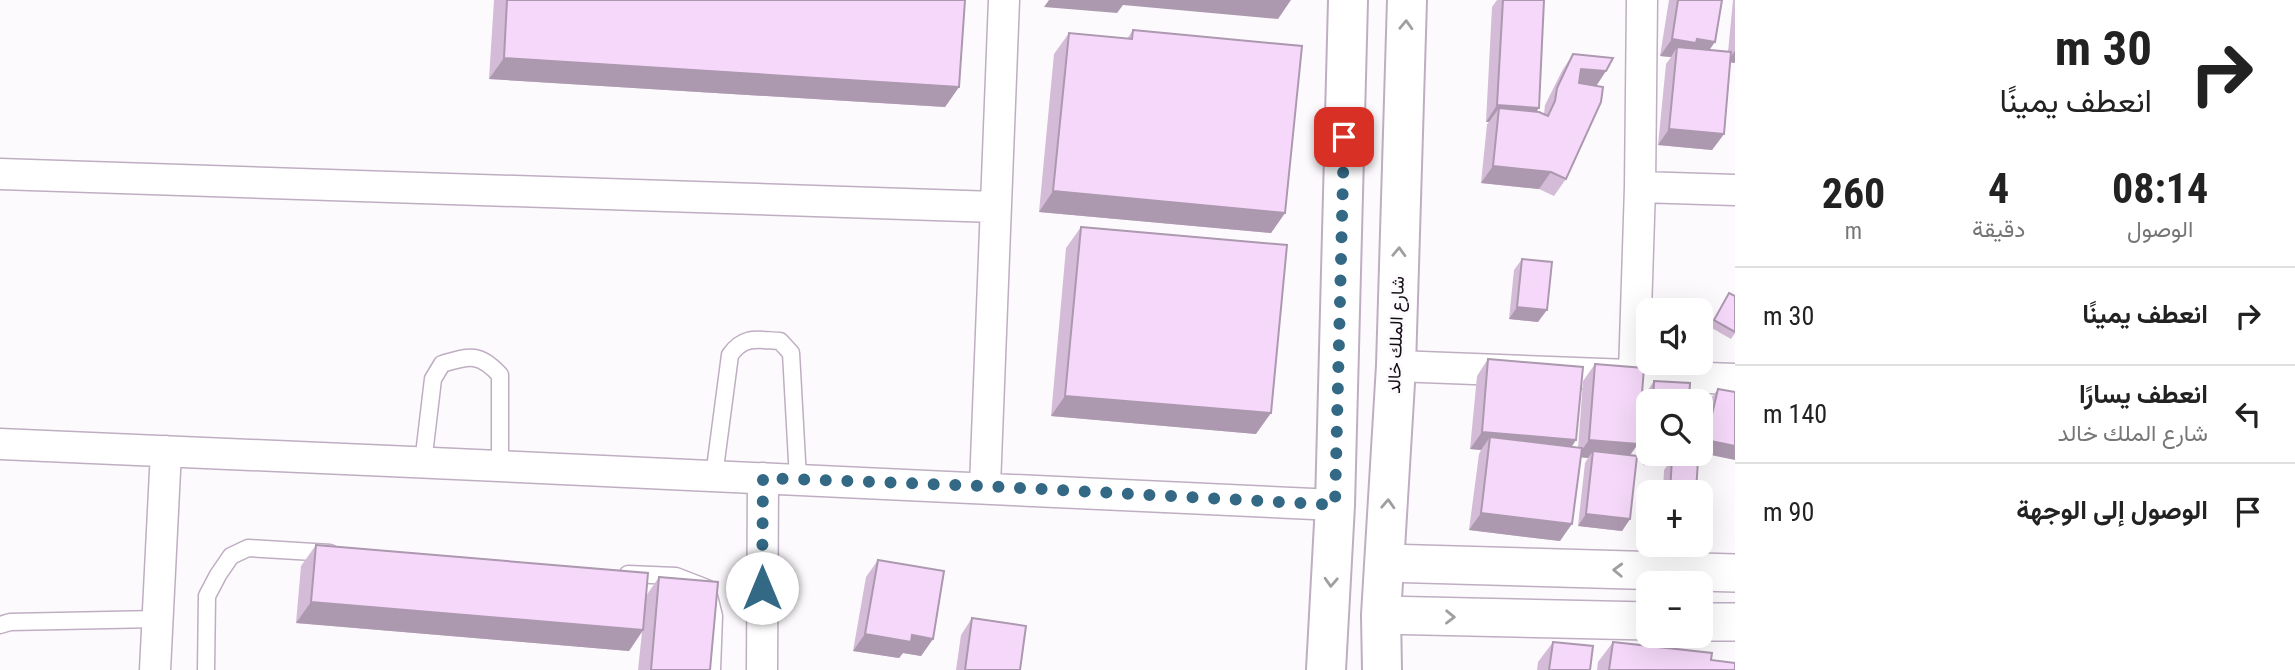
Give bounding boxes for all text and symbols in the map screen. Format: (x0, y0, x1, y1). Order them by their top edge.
one-way arrow (1398, 19, 1414, 30)
text: 30 m (2055, 20, 2152, 77)
icon: right (2176, 28, 2267, 119)
text: انعطف يمينًا (1999, 82, 2152, 120)
pin (1314, 107, 1374, 167)
icon: arrive (1325, 118, 1363, 156)
text: 4 (1988, 164, 2009, 213)
text: 08:14 (2112, 164, 2208, 213)
text: 260 (1822, 169, 1885, 218)
text: دقيقة (1972, 216, 2025, 243)
text: الوصول (2127, 216, 2193, 243)
text: m (1845, 218, 1862, 245)
one-way arrow (1392, 246, 1407, 257)
street label: شارع الملك خالد (1383, 276, 1410, 394)
icon: right (2229, 297, 2267, 335)
map controls (1636, 298, 1713, 648)
button: sound (1636, 298, 1713, 375)
text: انعطف يمينًا (2082, 299, 2208, 329)
text: 30 m (1763, 301, 1814, 331)
text: انعطف يسارًا (2079, 379, 2208, 409)
button: search (1636, 389, 1713, 466)
icon: left (2229, 395, 2267, 433)
text: 140 m (1763, 399, 1827, 429)
text: شارع الملك خالد (2058, 420, 2208, 447)
button: + (1636, 480, 1713, 557)
icon: arrive (2229, 493, 2267, 531)
text: الوصول إلى الوجهة (2016, 495, 2208, 525)
text: 90 m (1763, 497, 1814, 527)
one-way arrow (1380, 498, 1395, 509)
position arrow (725, 551, 799, 625)
one-way arrow (1612, 562, 1623, 577)
button: − (1636, 571, 1713, 648)
one-way arrow (1323, 577, 1338, 588)
one-way arrow (1444, 609, 1455, 624)

